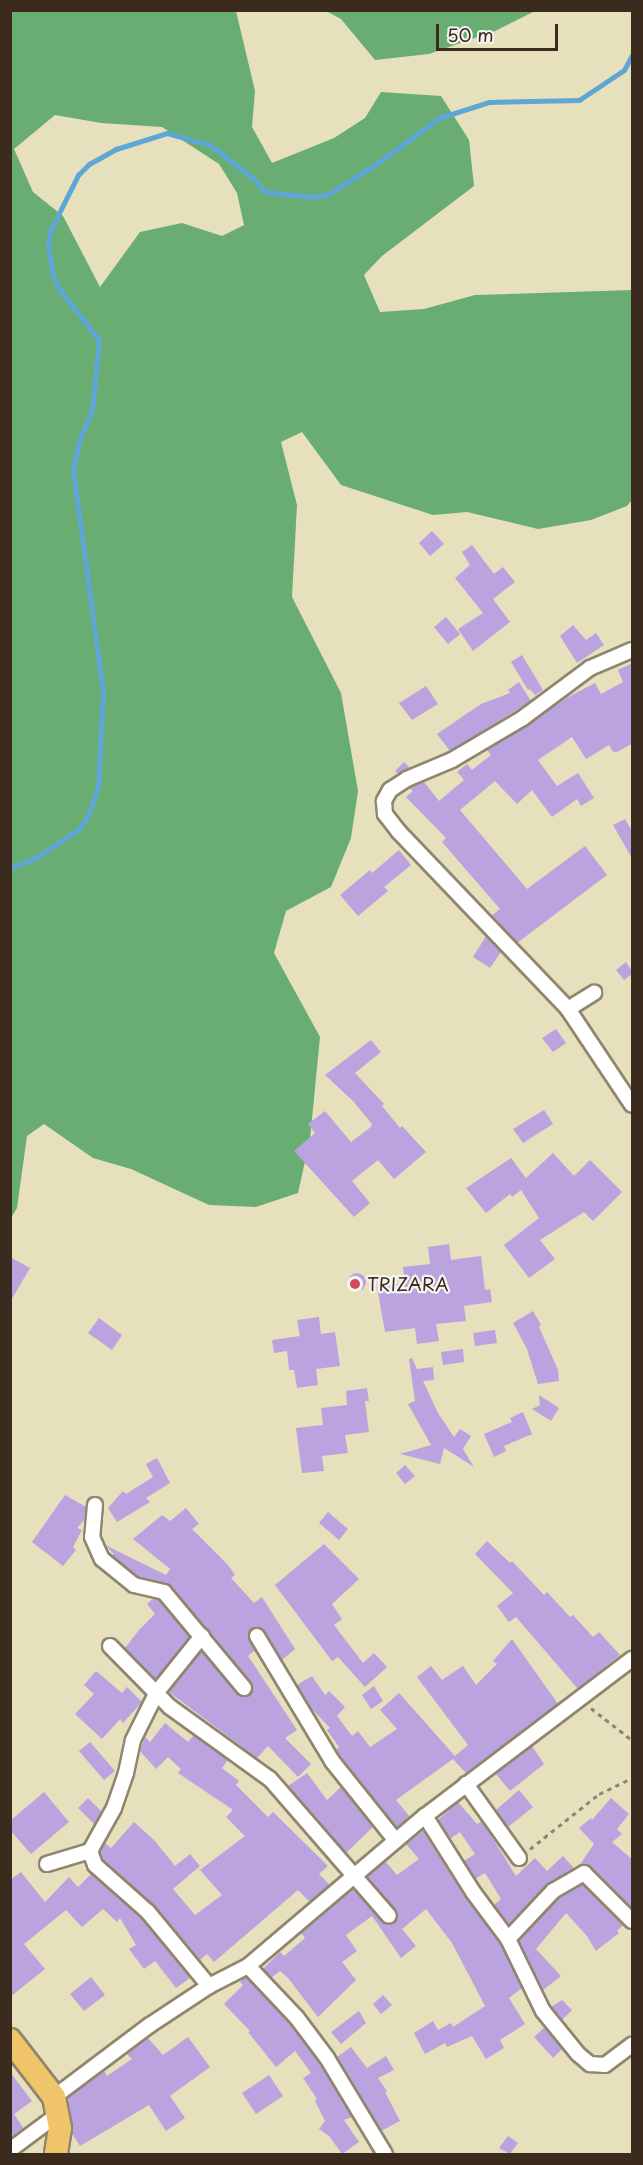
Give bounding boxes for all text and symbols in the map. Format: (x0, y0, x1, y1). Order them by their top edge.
scale bar (439, 12, 560, 50)
text: 50 m (447, 21, 494, 48)
place label: TRIZARA (367, 1273, 449, 1295)
marker: TRIZARA (348, 1277, 362, 1291)

